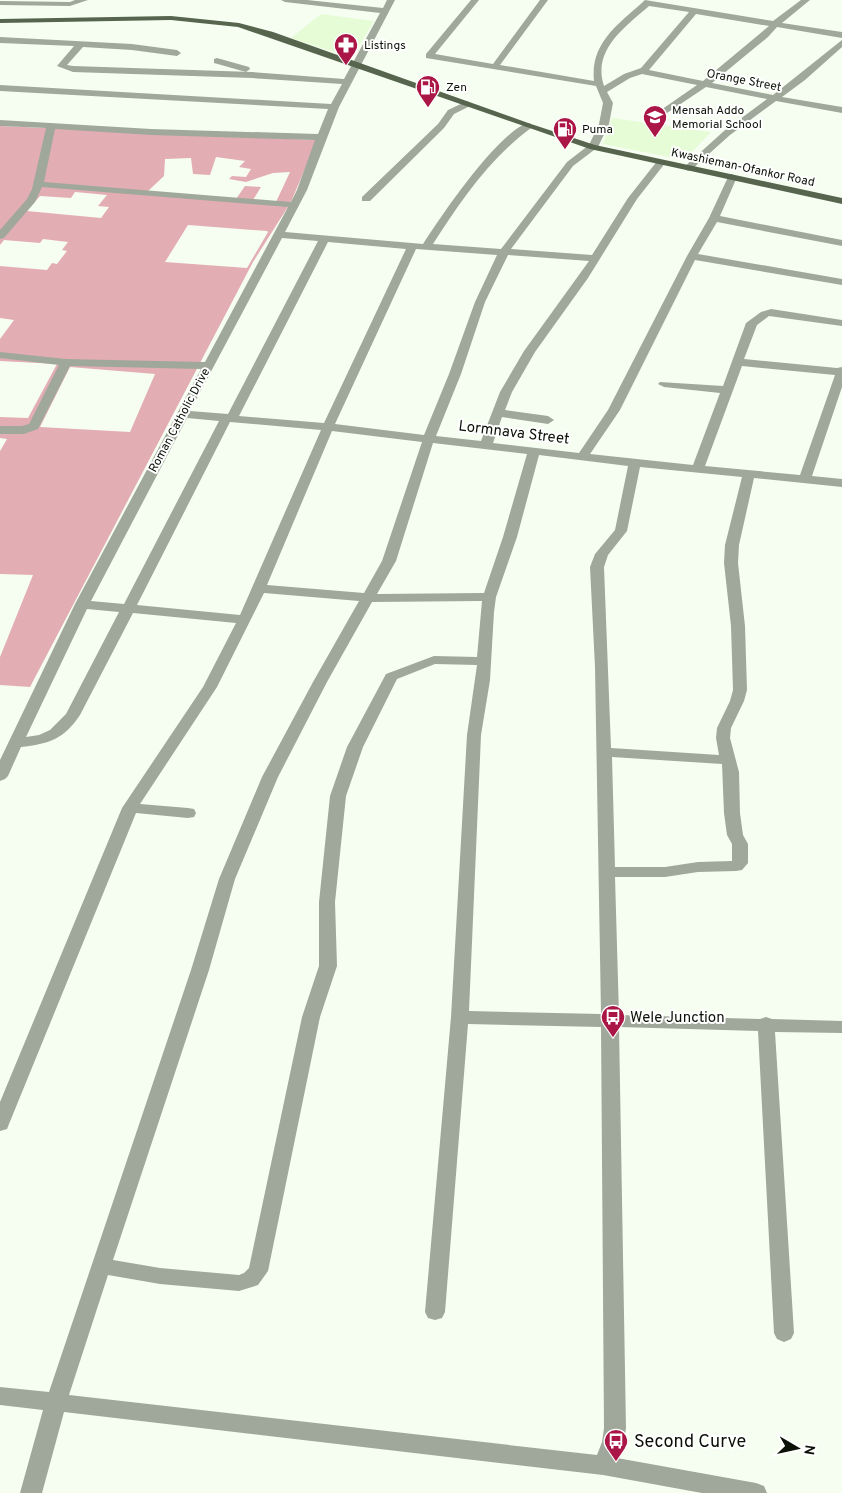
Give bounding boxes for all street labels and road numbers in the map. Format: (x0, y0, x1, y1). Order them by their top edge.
street label: Orange Street (705, 66, 782, 96)
street label: Kwashieman-Ofankor Road (670, 145, 816, 191)
street label: Roman Catholic Drive (146, 366, 214, 475)
street label: Lormnava Street (457, 417, 570, 450)

